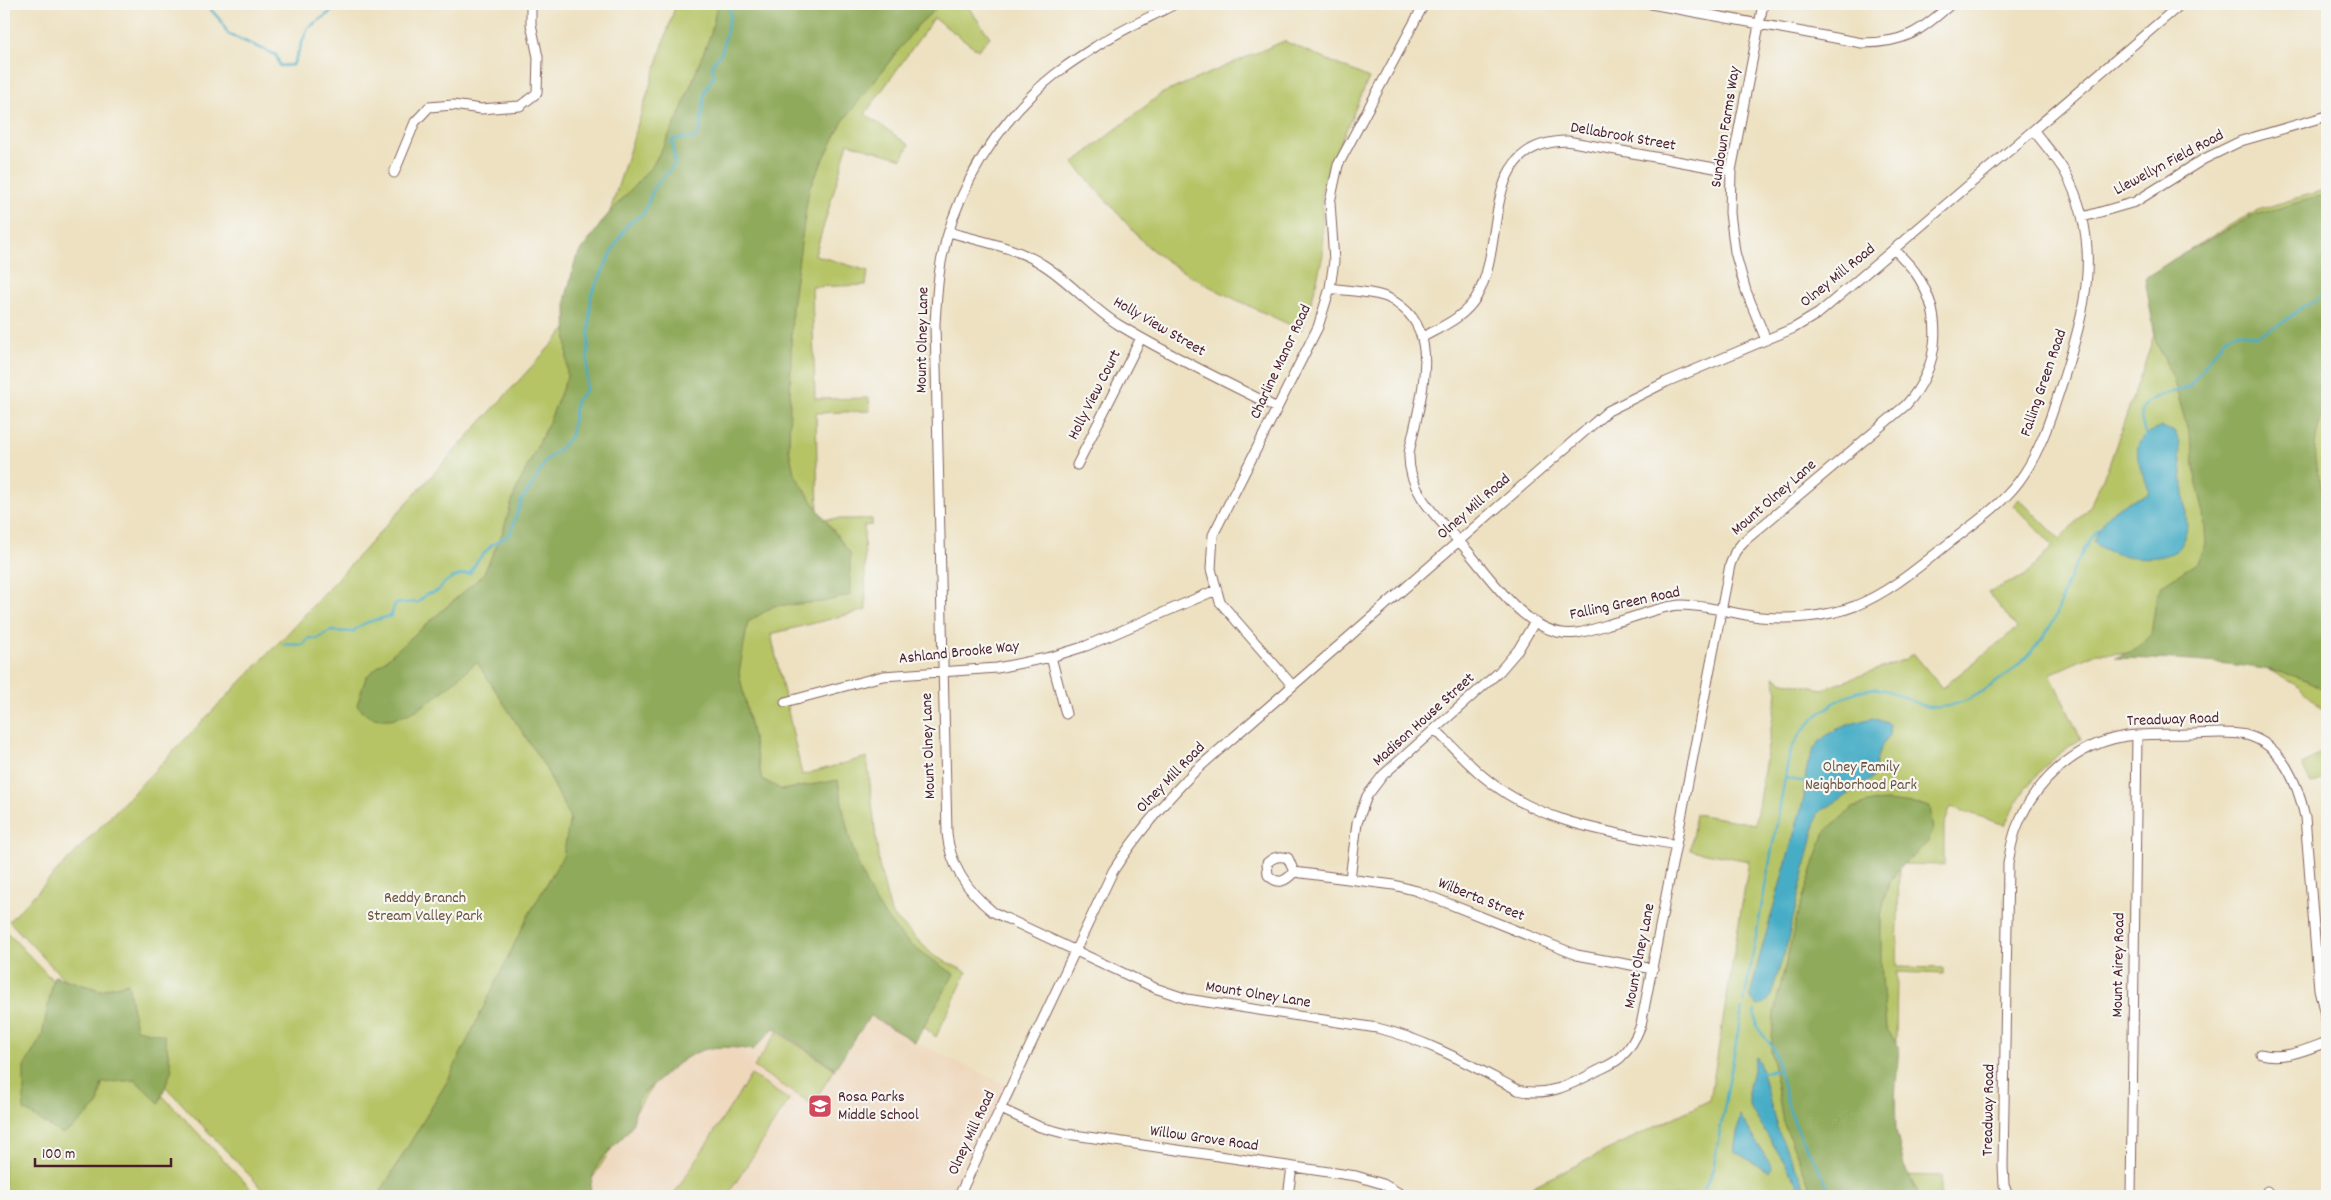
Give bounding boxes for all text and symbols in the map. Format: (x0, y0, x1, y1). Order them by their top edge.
street label: Sundown Farms Way (1705, 64, 1747, 189)
street label: Dellabrook Street (1569, 116, 1678, 158)
street label: Llewellyn Field Road (2110, 124, 2228, 202)
street label: Olney Mill Road (1795, 238, 1881, 314)
street label: Mount Olney Lane (911, 287, 935, 393)
street label: Holly View Street (1108, 291, 1210, 363)
street label: Charline Manor Road (1244, 301, 1318, 423)
street label: Falling Green Road (2015, 326, 2073, 440)
street label: Holly View Court (1062, 346, 1128, 444)
street label: Mount Olney Lane (1726, 454, 1822, 542)
street label: Olney Mill Road (1432, 468, 1516, 546)
street label: Falling Green Road (1568, 581, 1682, 627)
street label: Ashland Brooke Way (898, 635, 1021, 671)
street label: Madison House Street (1368, 668, 1480, 772)
street label: Mount Olney Lane (916, 692, 942, 800)
street label: Treadway Road (2126, 707, 2220, 733)
street label: Olney Mill Road (1131, 737, 1211, 819)
park label: Olney Family Neighborhood Park (1805, 756, 1917, 797)
street label: Wilberta Street (1434, 872, 1528, 928)
park label: Reddy Branch Stream Valley Park (367, 887, 483, 928)
street label: Mount Olney Lane (1619, 902, 1661, 1010)
street label: Mount Airey Road (2107, 912, 2131, 1018)
street label: Mount Olney Lane (1204, 975, 1312, 1015)
street label: Treadway Road (1977, 1064, 2001, 1156)
place label: Rosa Parks Middle School (838, 1086, 919, 1127)
street label: Olney Mill Road (942, 1087, 1002, 1179)
school or university icon: Rosa Parks Middle School (807, 1093, 833, 1119)
street label: Willow Grove Road (1148, 1120, 1260, 1158)
scale bar (35, 1135, 171, 1167)
text: 100 m (42, 1144, 75, 1166)

